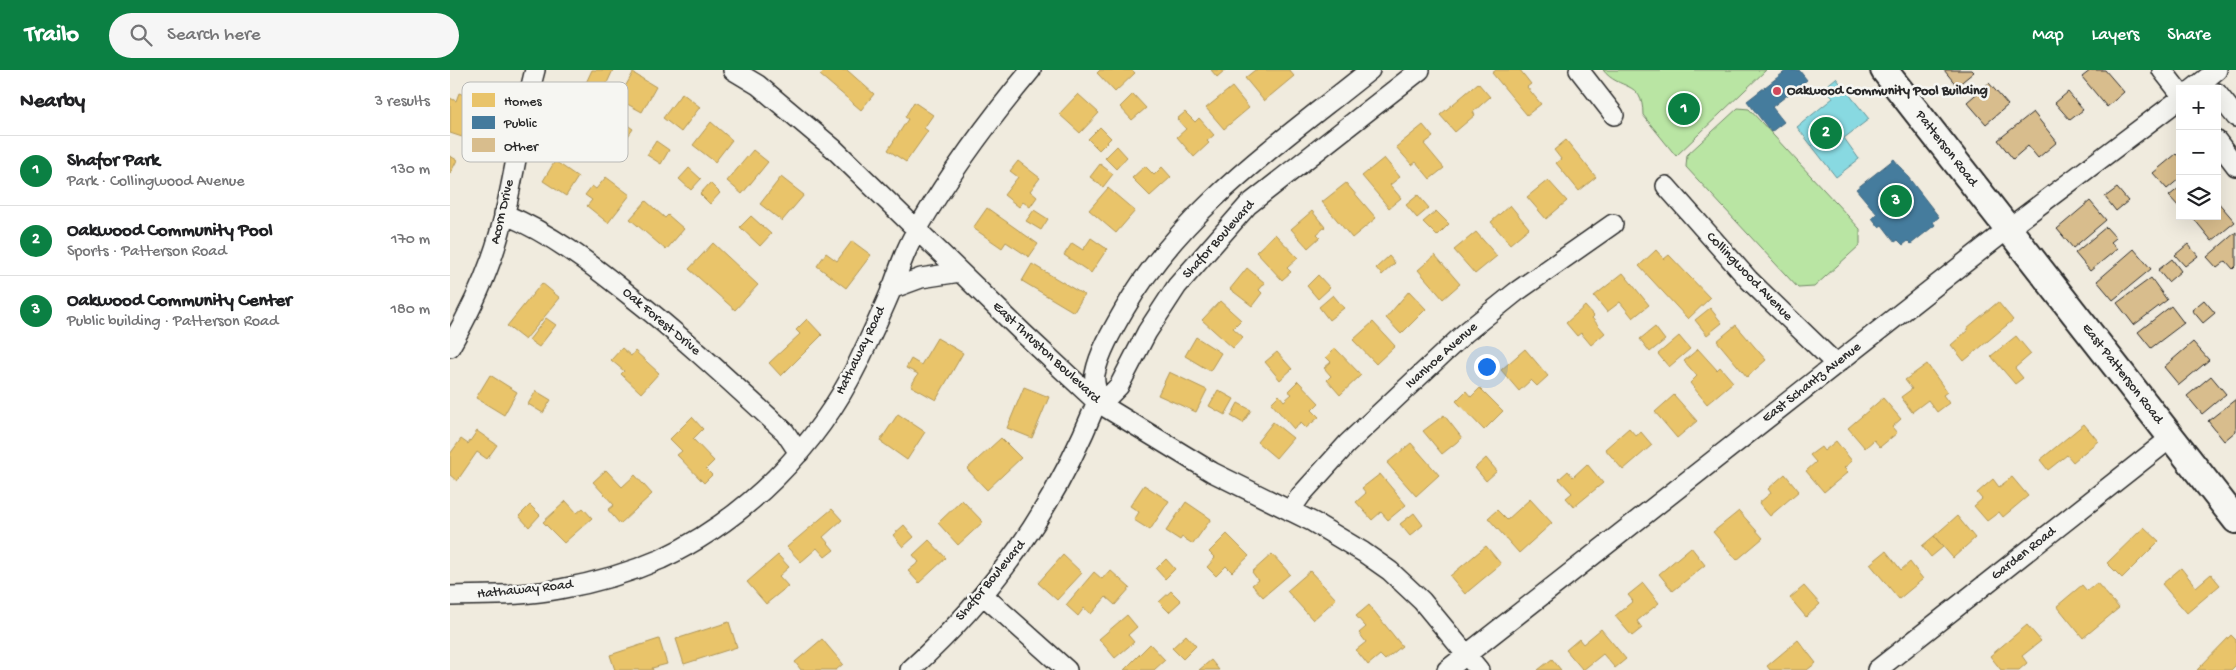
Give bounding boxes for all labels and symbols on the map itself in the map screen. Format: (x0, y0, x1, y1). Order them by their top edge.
legend (462, 82, 628, 162)
place label: Oakwood Community Pool Building (1787, 83, 1988, 100)
marker: Oakwood Community Pool Building (1771, 85, 1783, 97)
pin: 1 (1668, 90, 1700, 128)
text: Homes (504, 94, 542, 111)
street label: Patterson Road (1910, 107, 1982, 192)
pin: 2 (1810, 114, 1842, 152)
text: Public (503, 116, 538, 133)
text: Other (504, 139, 539, 156)
street label: Acorn Drive (487, 177, 519, 246)
pin: 3 (1880, 182, 1912, 220)
street label: Shafor Boulevard (1179, 196, 1260, 283)
street label: Collingwood Avenue (1702, 229, 1797, 326)
street label: Oak Forest Drive (618, 284, 704, 360)
street label: East Thruston Boulevard (988, 298, 1105, 409)
street label: Hathaway Road (832, 302, 891, 398)
street label: Ivanhoe Avenue (1402, 319, 1482, 393)
street label: East Patterson Road (2078, 320, 2168, 429)
street label: East Schantz Avenue (1759, 339, 1866, 427)
your location (1474, 354, 1500, 380)
street label: Garden Road (1988, 522, 2061, 585)
street label: Shafor Boulevard (952, 536, 1031, 625)
street label: Hathaway Road (476, 576, 575, 603)

